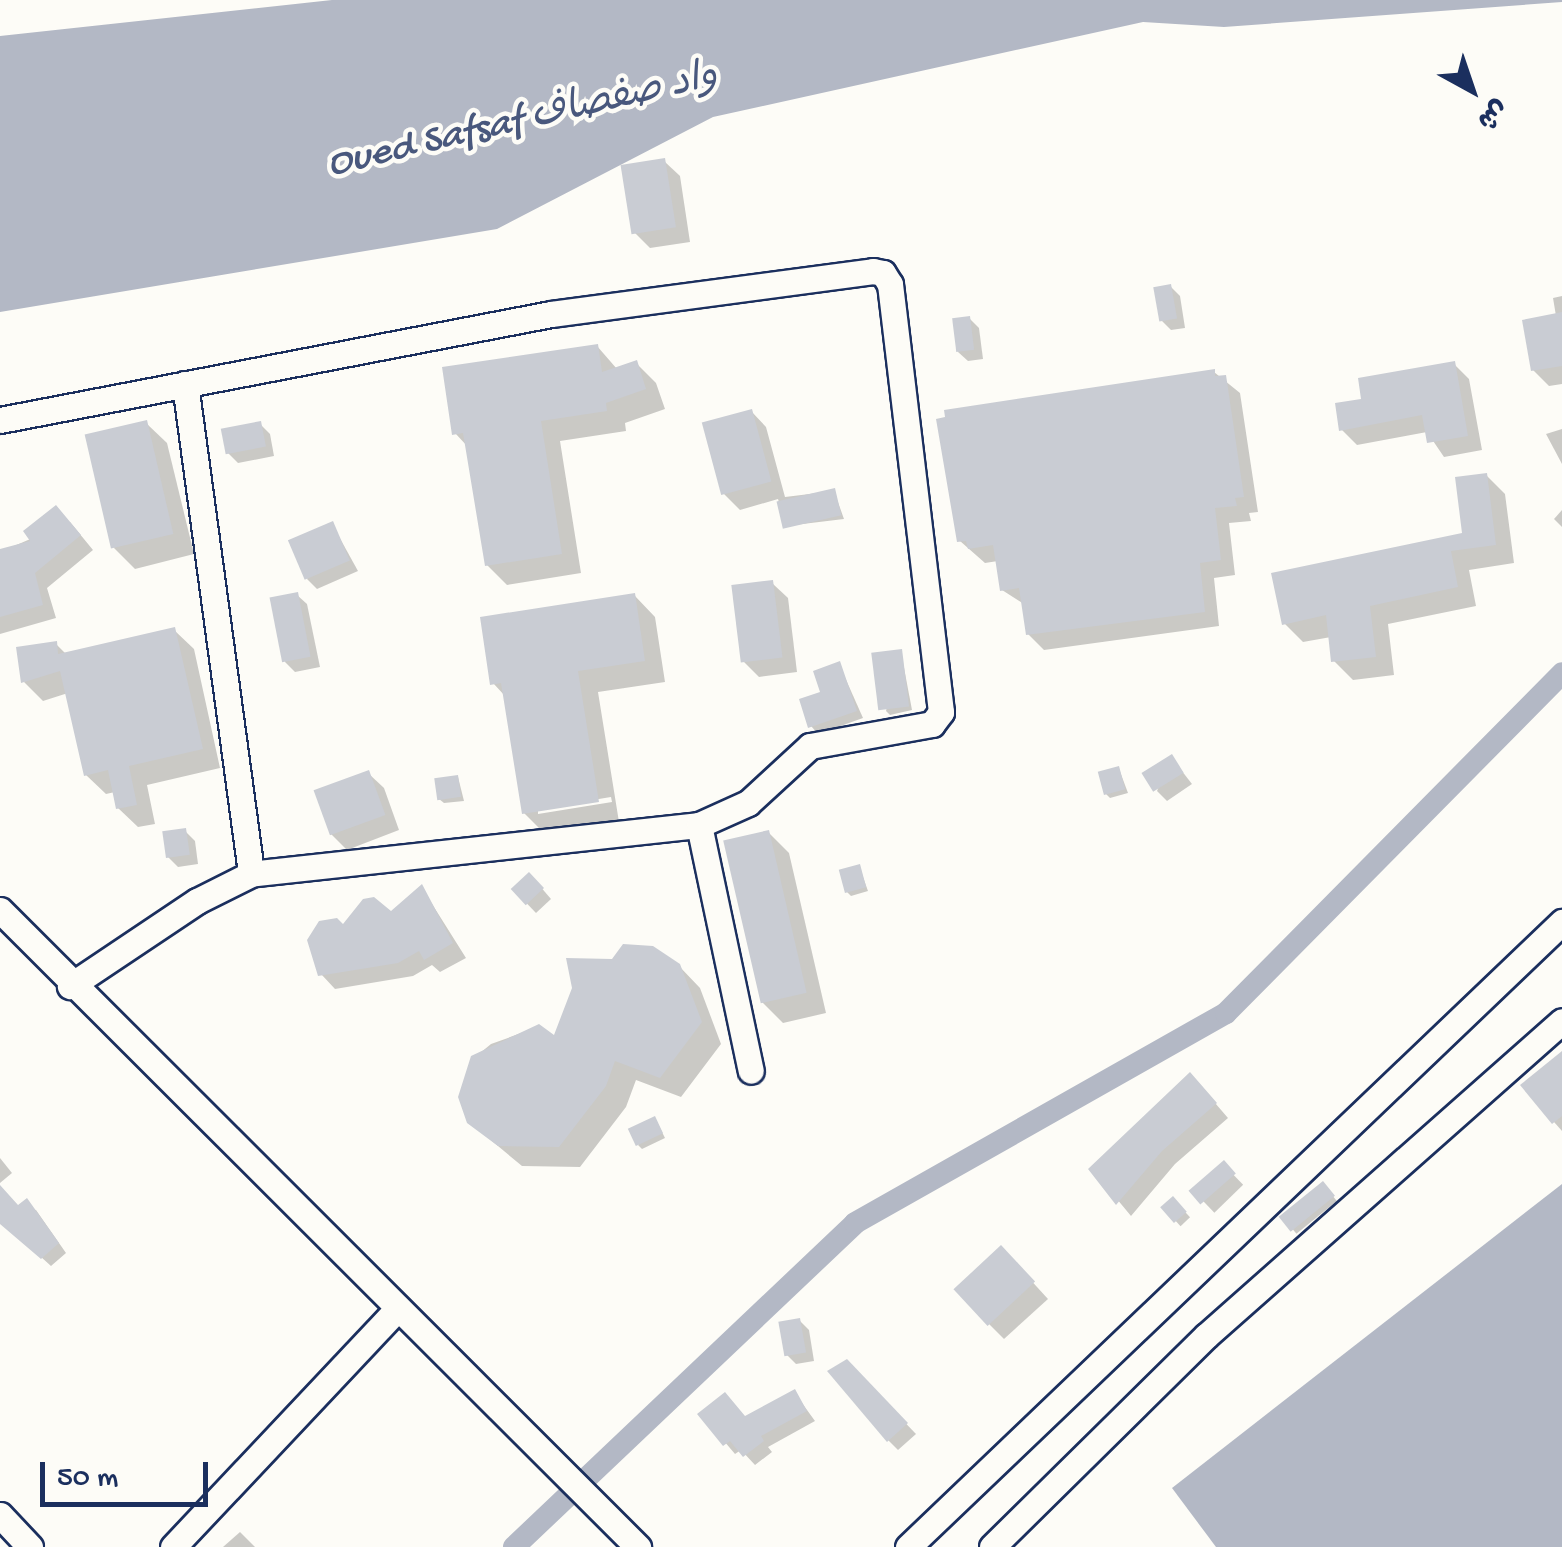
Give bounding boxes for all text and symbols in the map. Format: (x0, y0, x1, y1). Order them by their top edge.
north arrow (1422, 40, 1522, 140)
water label: Oued Safsaf واد صفصاف (323, 54, 723, 190)
text: ش (1469, 91, 1514, 136)
scale bar (45, 1442, 212, 1504)
text: 50 m (57, 1462, 118, 1497)

